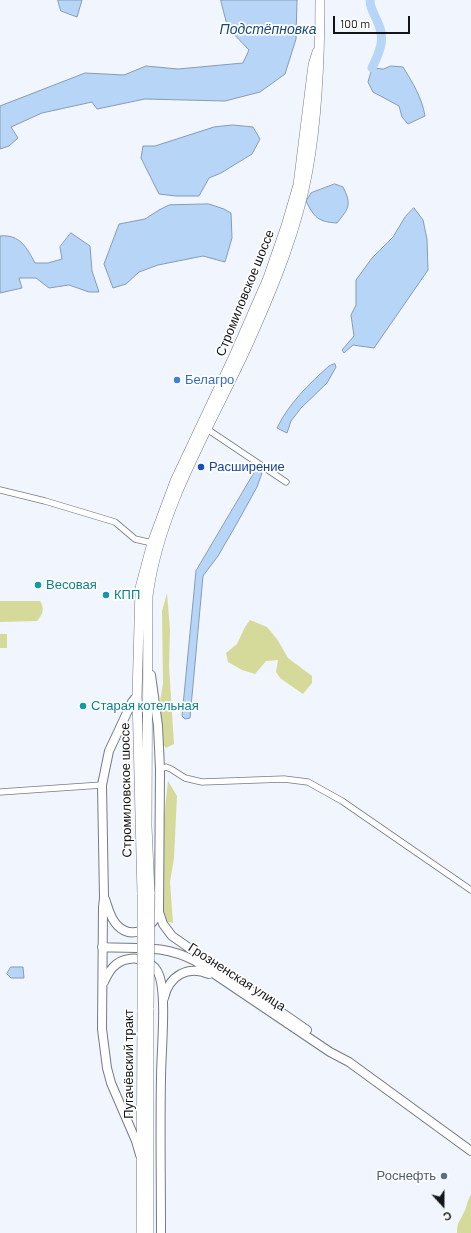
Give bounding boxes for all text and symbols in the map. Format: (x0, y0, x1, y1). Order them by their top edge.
scale bar (335, 8, 412, 34)
text: 100 m (340, 16, 370, 30)
water label: Подстёпновка (219, 21, 317, 37)
street label: Стромиловское шоссе (212, 227, 278, 359)
place label: Белагро (185, 372, 234, 388)
marker: Белагро (172, 375, 182, 385)
place label: Расширение (209, 459, 285, 475)
marker: Расширение (196, 462, 206, 472)
place label: Весовая (46, 577, 97, 593)
marker: Весовая (33, 580, 43, 590)
place label: КПП (114, 587, 140, 603)
marker: КПП (101, 590, 111, 600)
place label: Старая котельная (91, 698, 199, 714)
marker: Старая котельная (78, 701, 88, 711)
street label: Стромиловское шоссе (117, 722, 135, 858)
street label: Грозненская улица (185, 940, 289, 1014)
street label: Пугачёвский тракт (121, 1009, 137, 1119)
place label: Роснефть (377, 1168, 436, 1184)
marker: Роснефть (439, 1171, 449, 1181)
north arrow (423, 1185, 463, 1225)
text: С (441, 1209, 454, 1224)

